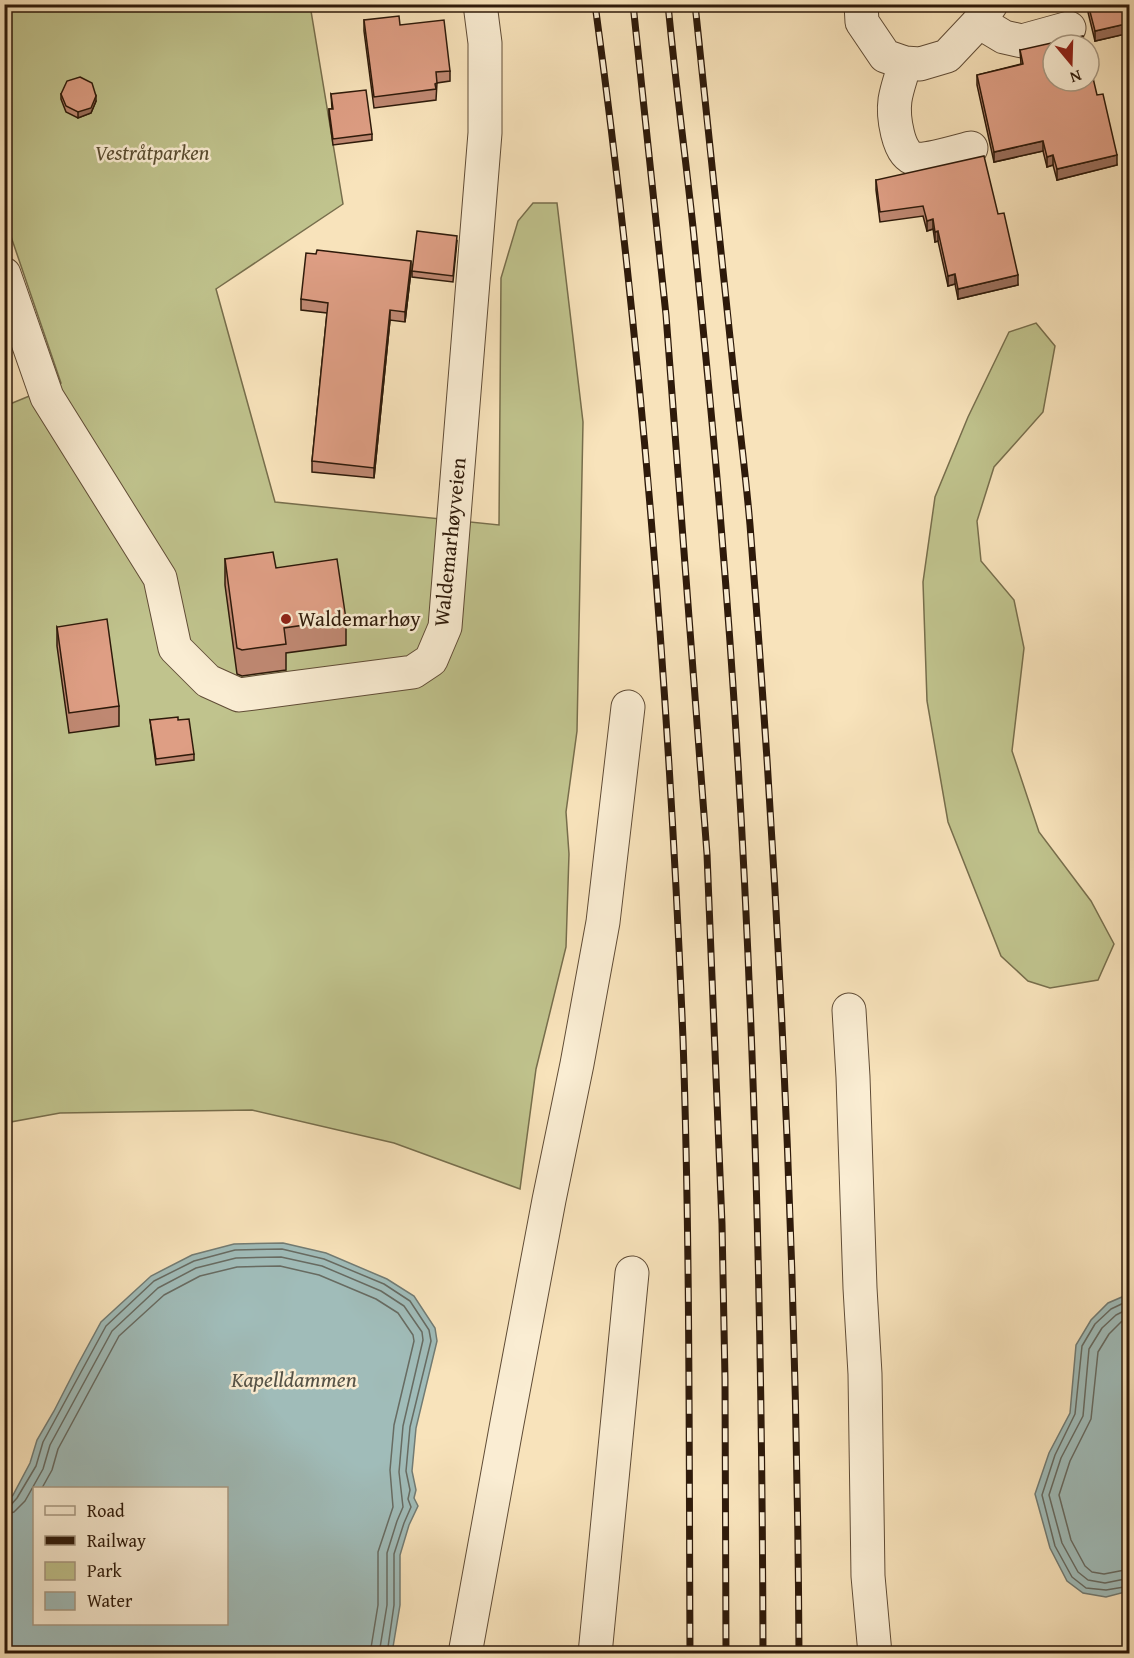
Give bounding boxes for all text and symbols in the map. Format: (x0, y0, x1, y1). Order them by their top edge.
north arrow (1041, 33, 1101, 93)
text: N (1067, 64, 1085, 90)
park label: Vestråtparken (95, 137, 210, 168)
street label: Waldemarhøyveien (425, 456, 474, 628)
place label: Waldemarhøy (298, 603, 421, 634)
marker: Waldemarhøy (279, 612, 293, 626)
water label: Kapelldammen (230, 1363, 357, 1395)
legend (33, 1487, 228, 1625)
text: Road (87, 1497, 125, 1524)
text: Railway (87, 1527, 146, 1554)
text: Park (87, 1557, 123, 1584)
text: Water (87, 1587, 133, 1614)

